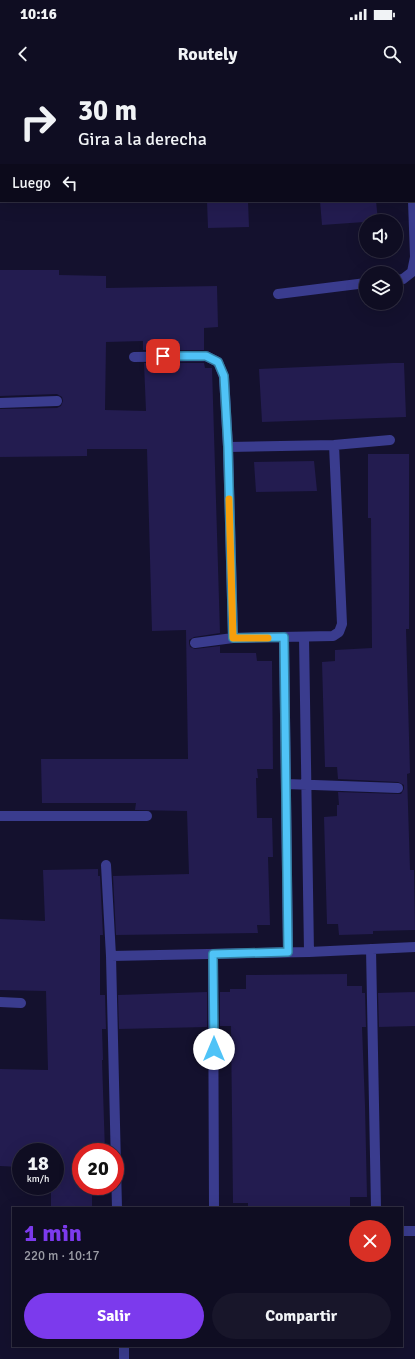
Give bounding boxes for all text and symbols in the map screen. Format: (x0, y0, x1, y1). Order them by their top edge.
text: 10:16 (20, 5, 57, 23)
icon: back (12, 43, 34, 65)
text: Routely (178, 43, 237, 65)
icon: search (381, 43, 403, 65)
text: 30 m (78, 94, 137, 128)
icon: right (12, 96, 64, 148)
text: Gira a la derecha (78, 128, 207, 150)
icon: left (59, 172, 81, 194)
text: Luego (12, 174, 51, 192)
map controls (359, 214, 403, 310)
button: sound (359, 214, 403, 258)
button: layers (359, 266, 403, 310)
pin (146, 339, 180, 373)
icon: arrive (152, 345, 174, 367)
position arrow (193, 1028, 235, 1070)
speed limit sign: 20 (72, 1143, 124, 1195)
text: 18 (27, 1151, 49, 1176)
text: km/h (27, 1173, 49, 1185)
text: 1 min (24, 1218, 82, 1248)
button: close (349, 1220, 391, 1262)
text: 220 m · 10:17 (24, 1248, 100, 1264)
button: Salir (24, 1293, 204, 1339)
button: Compartir (212, 1293, 391, 1339)

